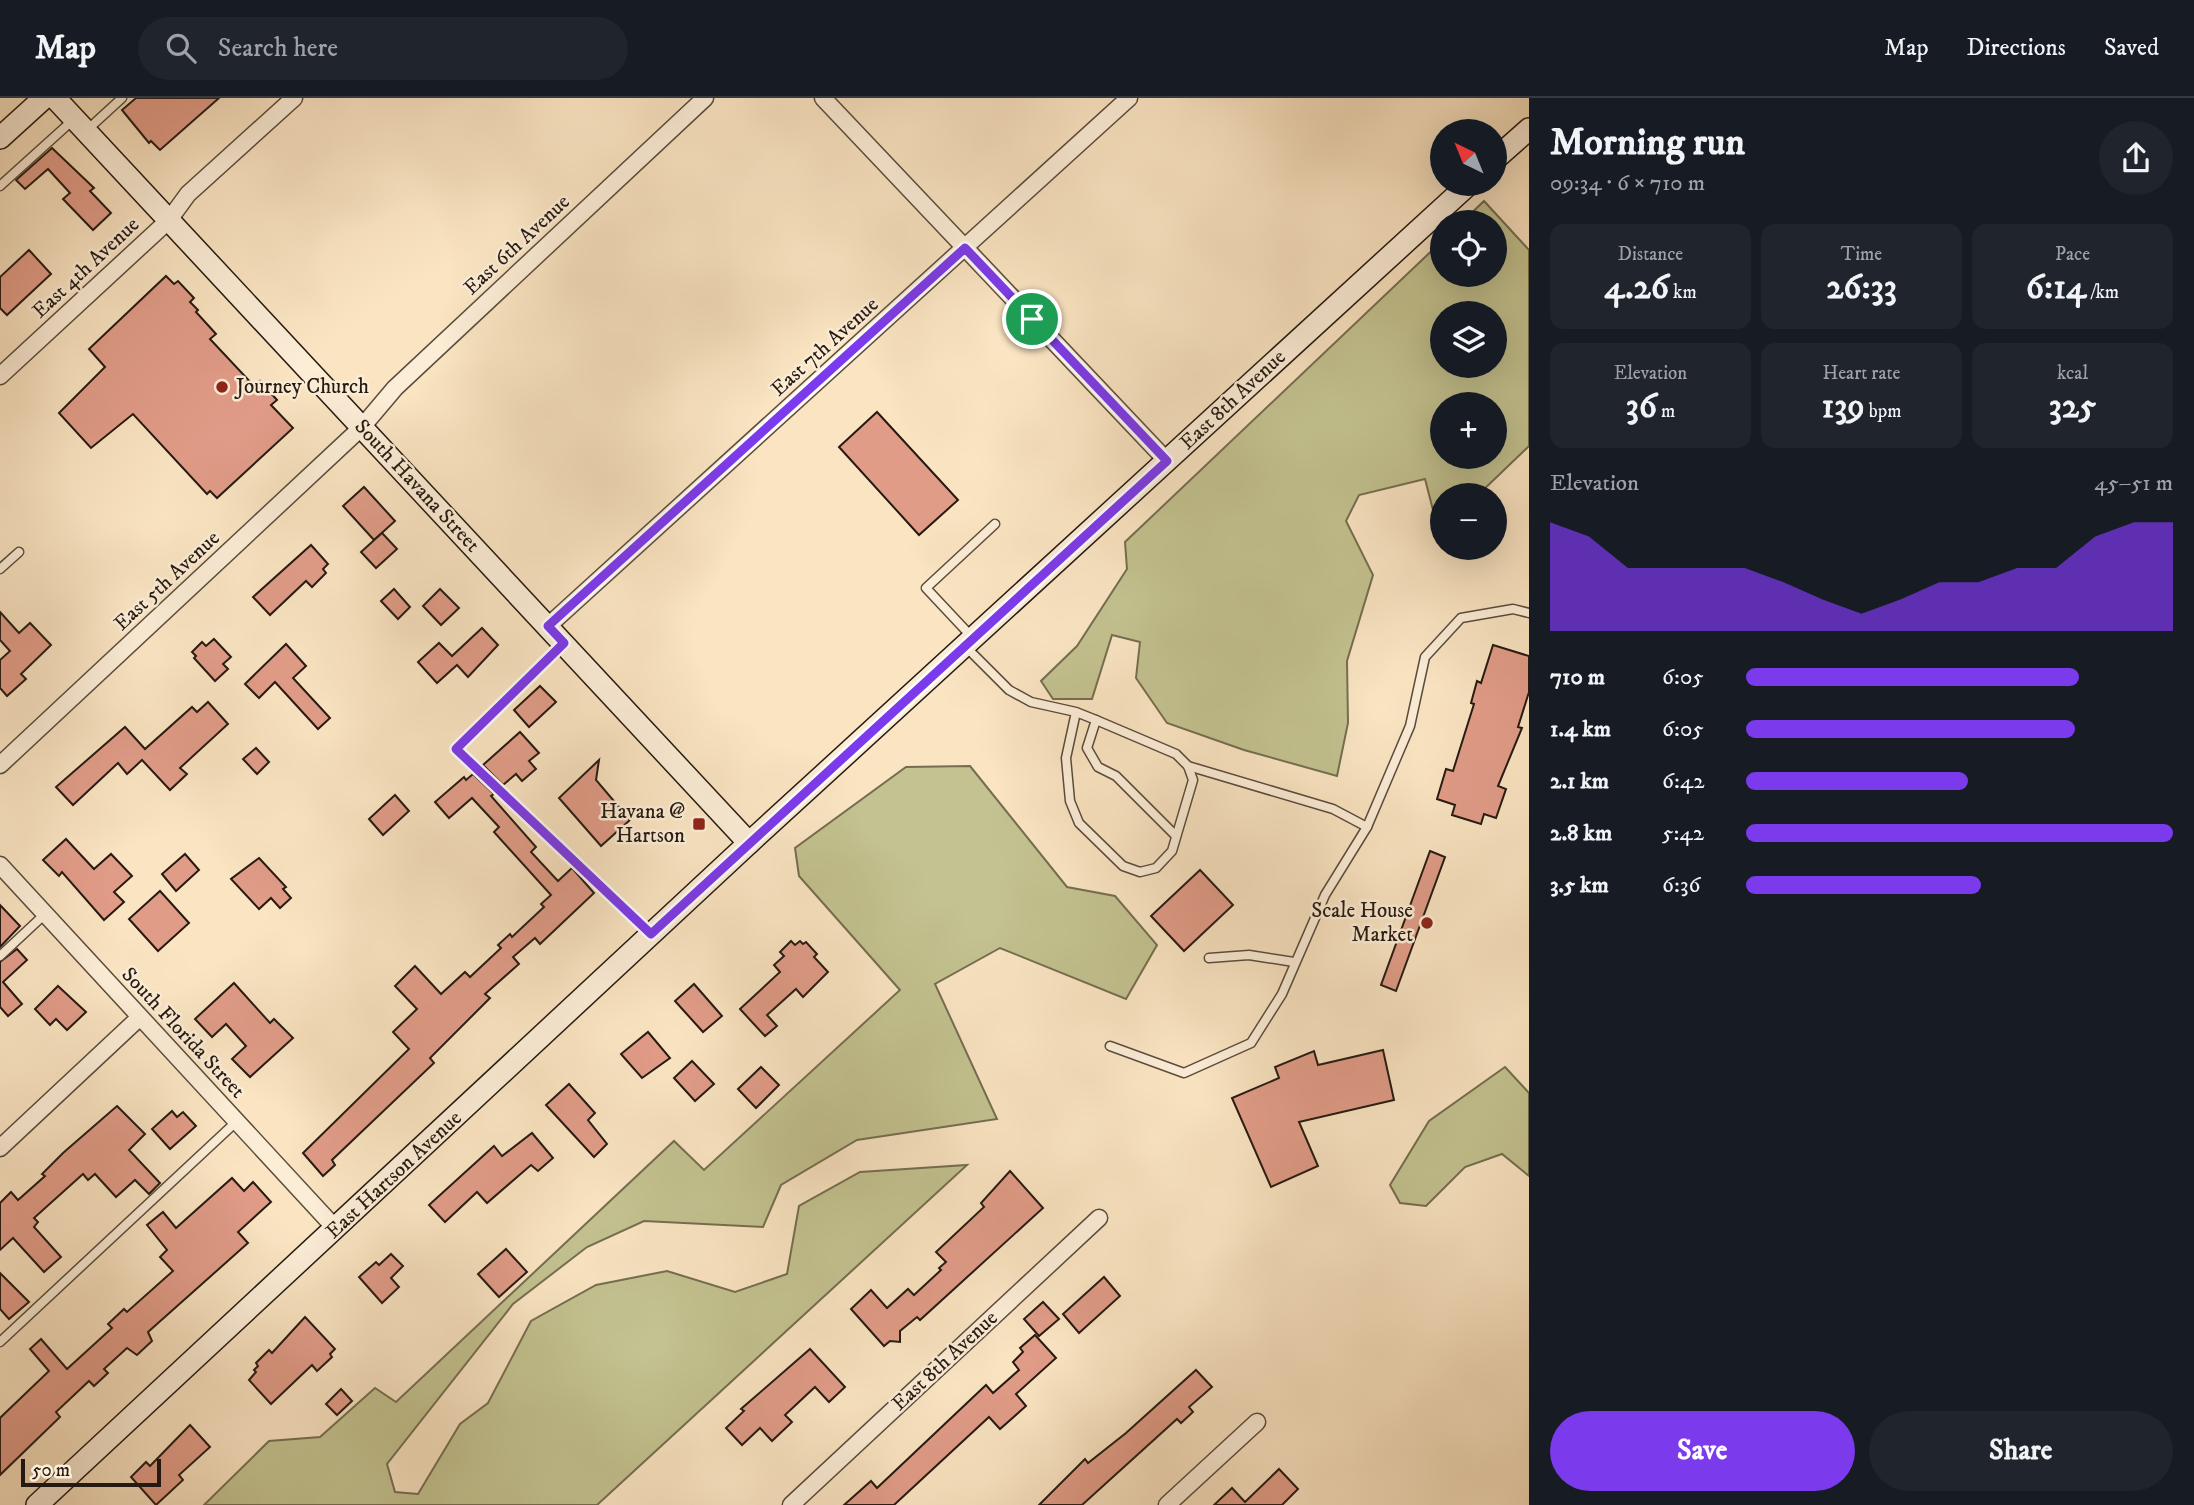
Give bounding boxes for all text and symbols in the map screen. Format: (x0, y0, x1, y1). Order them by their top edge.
search box (138, 17, 628, 80)
text: Map (35, 28, 96, 69)
icon: search (162, 29, 200, 67)
text: Search here (218, 32, 338, 65)
text: Map (1884, 33, 1929, 63)
text: Directions (1967, 33, 2066, 63)
text: Saved (2104, 33, 2159, 63)
north arrow (1430, 119, 1507, 196)
map controls (1430, 119, 1507, 560)
text: Morning run (1550, 119, 1745, 167)
button: share (2099, 121, 2173, 195)
text: 09:34 · 6 × 710 m (1550, 169, 1705, 198)
street label: East 6th Avenue (458, 189, 576, 301)
button: locate (1430, 210, 1507, 287)
street label: East 4th Avenue (27, 212, 145, 324)
text: Distance (1618, 243, 1683, 266)
text: Time (1841, 243, 1882, 266)
text: Pace (2055, 243, 2090, 266)
text: 4.26 (1604, 266, 1669, 310)
text: 26:33 (1826, 266, 1897, 310)
text: 6:14 (2026, 266, 2086, 310)
text: km (1669, 281, 1697, 304)
text: /km (2086, 281, 2119, 304)
pin (1002, 289, 1062, 349)
street label: East 7th Avenue (766, 292, 884, 402)
icon: arrive (1013, 300, 1051, 338)
button: layers (1430, 301, 1507, 378)
street label: East 8th Avenue (1175, 344, 1292, 456)
text: Elevation (1614, 362, 1687, 385)
text: Heart rate (1823, 362, 1900, 385)
text: kcal (2057, 362, 2088, 385)
place label: Journey Church (234, 374, 369, 400)
marker: Journey Church (214, 379, 230, 395)
text: 36 (1626, 385, 1657, 429)
text: 139 (1821, 385, 1865, 429)
text: 325 (2049, 385, 2096, 429)
button: + (1430, 392, 1507, 469)
text: m (1657, 400, 1675, 423)
text: bpm (1865, 400, 1902, 423)
street label: South Havana Street (349, 414, 485, 558)
text: Elevation (1550, 469, 1639, 498)
text: 45–51 m (2094, 469, 2173, 498)
button: − (1430, 483, 1507, 560)
street label: East 5th Avenue (109, 525, 226, 637)
text: 710 m (1550, 663, 1605, 692)
text: 6:05 (1662, 663, 1704, 692)
text: 1.4 km (1550, 715, 1611, 744)
text: 6:05 (1662, 715, 1704, 744)
text: 2.1 km (1550, 767, 1609, 796)
text: 6:42 (1662, 767, 1705, 796)
place label: Havana @ Hartson (600, 799, 685, 849)
marker: Havana @ Hartson (691, 816, 707, 832)
text: 2.8 km (1550, 819, 1612, 848)
text: 5:42 (1662, 819, 1704, 848)
text: 3.5 km (1550, 871, 1609, 900)
text: 6:36 (1662, 871, 1701, 900)
place label: Scale House Market (1311, 898, 1413, 948)
marker: Scale House Market (1419, 915, 1435, 931)
street label: South Florida Street (116, 962, 251, 1104)
street label: East Hartson Avenue (321, 1105, 468, 1245)
street label: East 8th Avenue (887, 1305, 1004, 1417)
button: Save (1550, 1411, 1855, 1491)
button: Share (1869, 1411, 2173, 1491)
scale bar (21, 1456, 161, 1488)
text: 50 m (32, 1459, 70, 1482)

